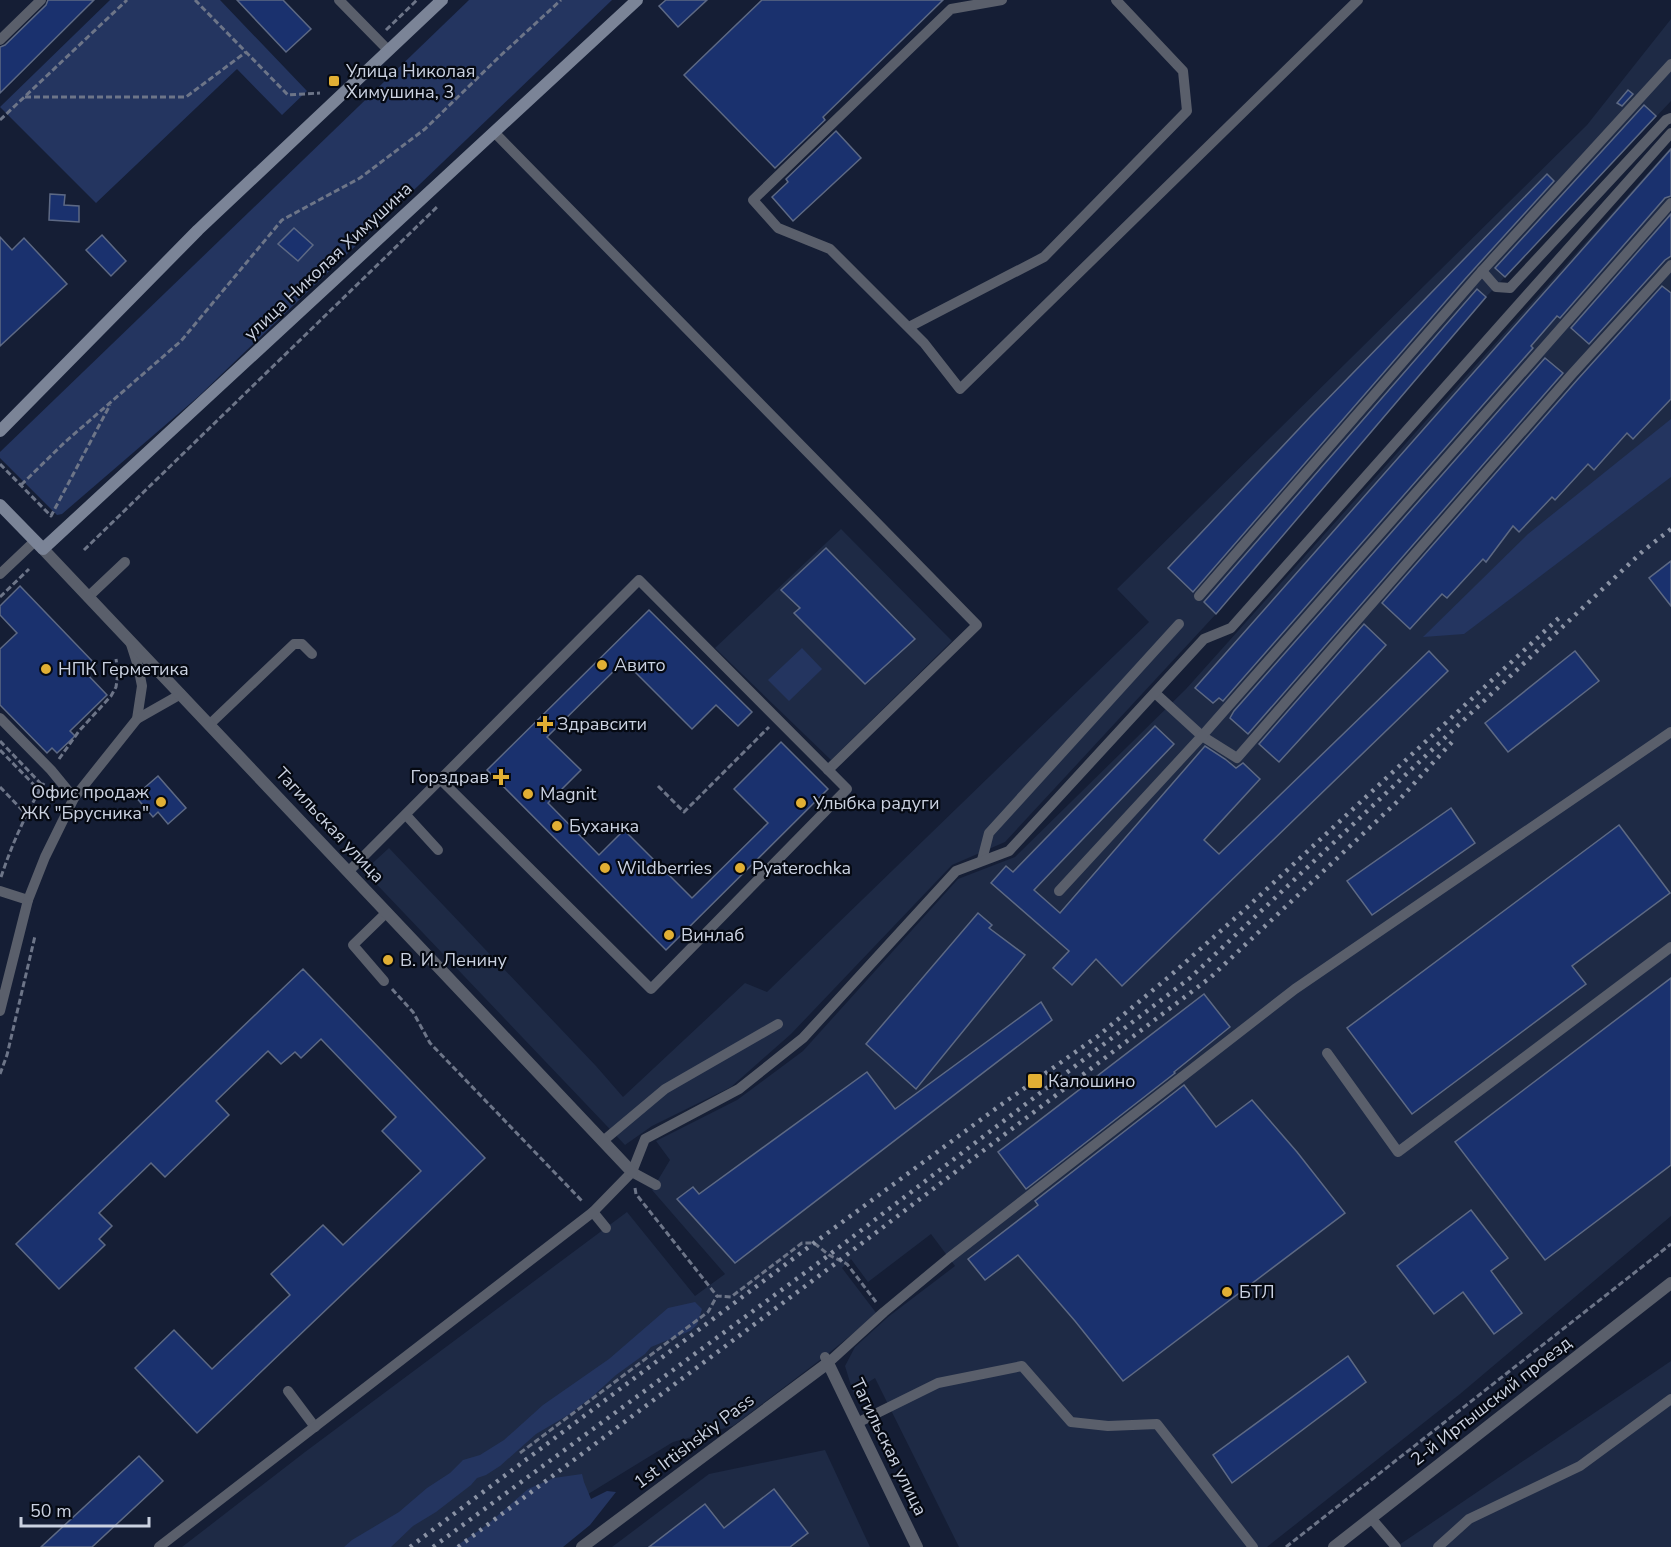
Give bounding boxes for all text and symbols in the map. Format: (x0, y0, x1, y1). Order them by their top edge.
place label: Улица Николая Химушина, 3 (345, 59, 476, 104)
marker: Улица Николая Химушина, 3 (327, 74, 341, 88)
street label: улица Николая Химушина (239, 177, 417, 345)
place label: Авито (614, 653, 666, 677)
place label: НПК Герметика (58, 657, 189, 681)
marker: Авито (595, 658, 609, 672)
marker: НПК Герметика (39, 662, 53, 676)
place label: Здравсити (557, 712, 647, 736)
marker: Здравсити (538, 717, 552, 731)
street label: Тагильская улица (270, 762, 390, 888)
place label: Горздрав (411, 765, 489, 789)
marker: Горздрав (494, 770, 508, 784)
place label: Офис продаж ЖК "Брусника" (21, 780, 150, 825)
place label: Magnit (540, 782, 597, 806)
marker: Magnit (521, 787, 535, 801)
place label: Улыбка радуги (812, 791, 939, 815)
marker: Офис продаж ЖК "Брусника" (154, 795, 168, 809)
marker: Улыбка радуги (794, 796, 808, 810)
place label: Буханка (569, 814, 639, 838)
marker: Буханка (550, 819, 564, 833)
place label: Wildberries (617, 856, 712, 880)
place label: Pyaterochka (752, 856, 851, 880)
marker: Wildberries (598, 861, 612, 875)
marker: Pyaterochka (733, 861, 747, 875)
place label: Винлаб (681, 923, 744, 947)
marker: Винлаб (662, 928, 676, 942)
place label: В. И. Ленину (400, 948, 508, 972)
marker: В. И. Ленину (381, 953, 395, 967)
place label: Калошино (1048, 1069, 1135, 1093)
marker: Калошино (1026, 1072, 1044, 1090)
place label: БТЛ (1239, 1280, 1275, 1304)
marker: БТЛ (1220, 1285, 1234, 1299)
street label: 2-й Иртышский проезд (1406, 1330, 1577, 1471)
street label: Тагильская улица (845, 1374, 933, 1520)
street label: 1st Irtishskiy Pass (629, 1388, 759, 1494)
scale bar (21, 1490, 148, 1528)
text: 50 m (30, 1499, 72, 1523)

